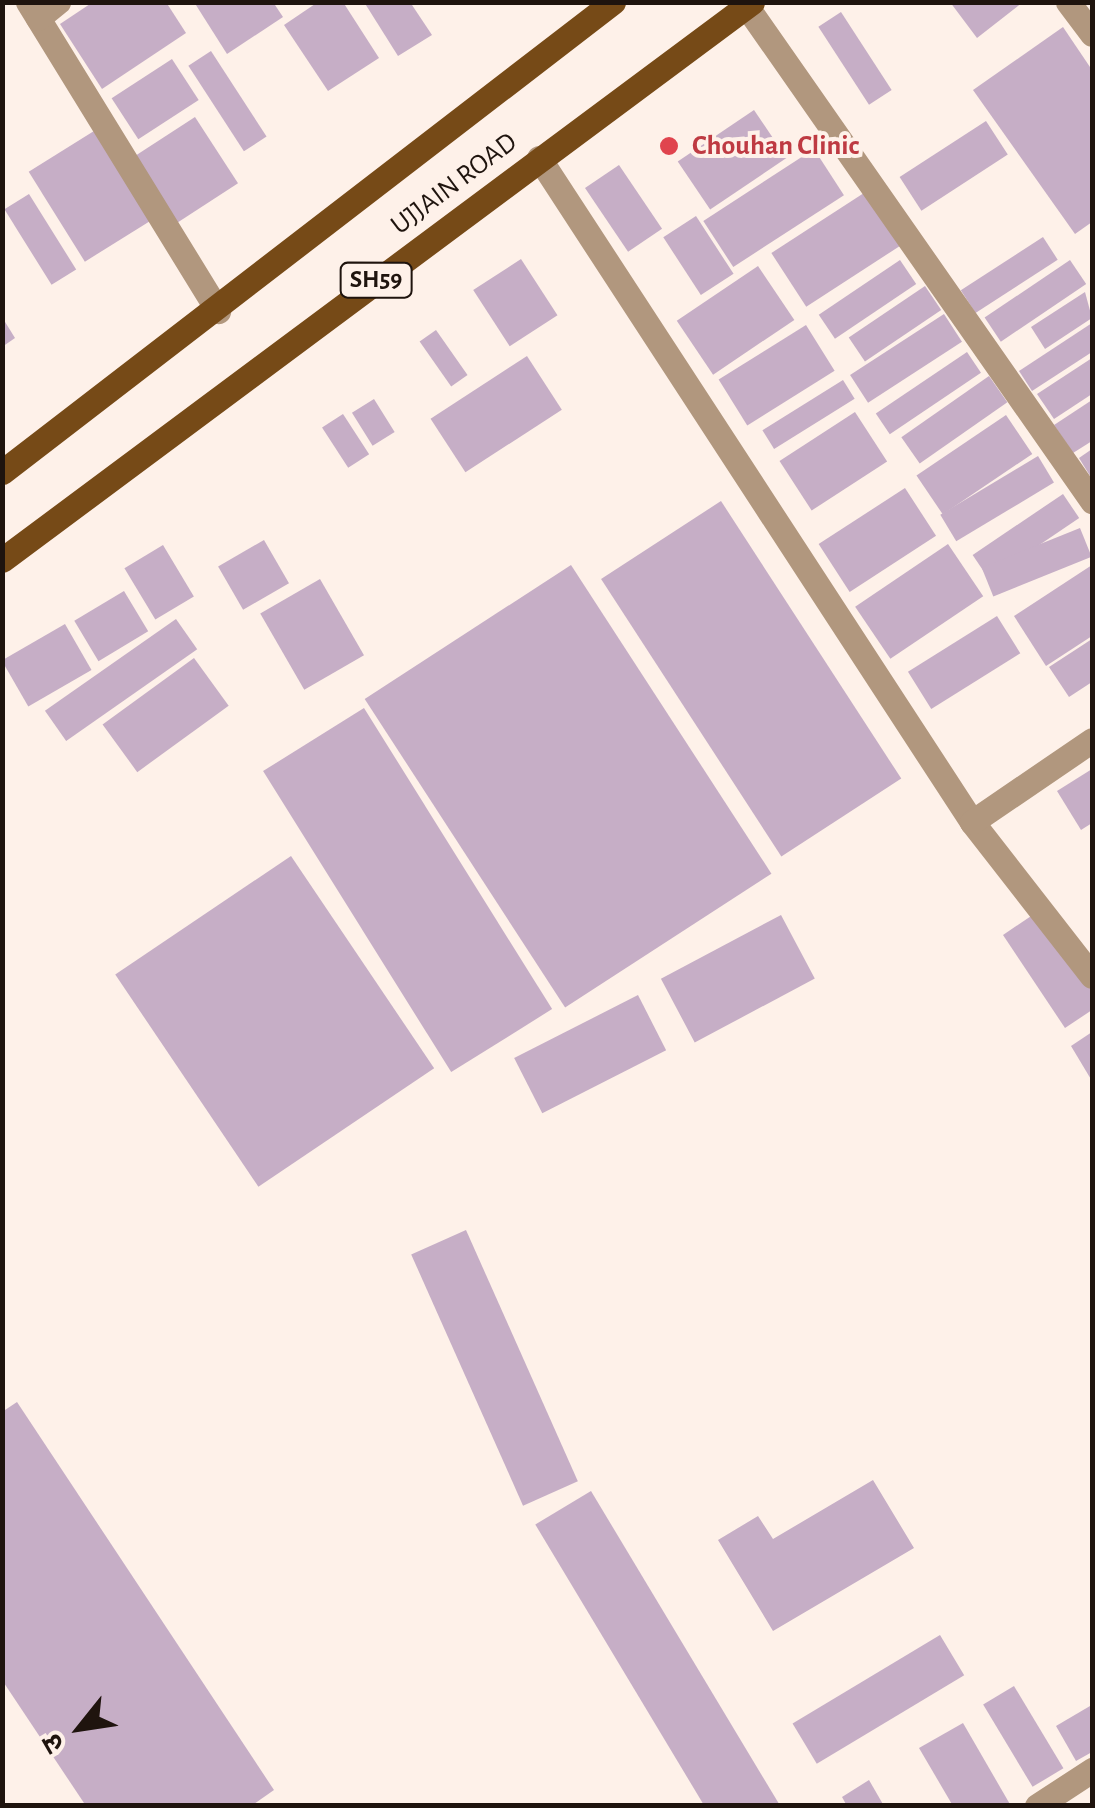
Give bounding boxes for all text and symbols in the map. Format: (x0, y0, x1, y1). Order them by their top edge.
street label: UJJAIN ROAD (384, 126, 524, 242)
place label: Chouhan Clinic (692, 129, 859, 163)
marker: Chouhan Clinic (656, 133, 682, 159)
road number: SH59 (338, 260, 414, 300)
north arrow (30, 1678, 130, 1778)
text: उ (38, 1729, 70, 1757)

